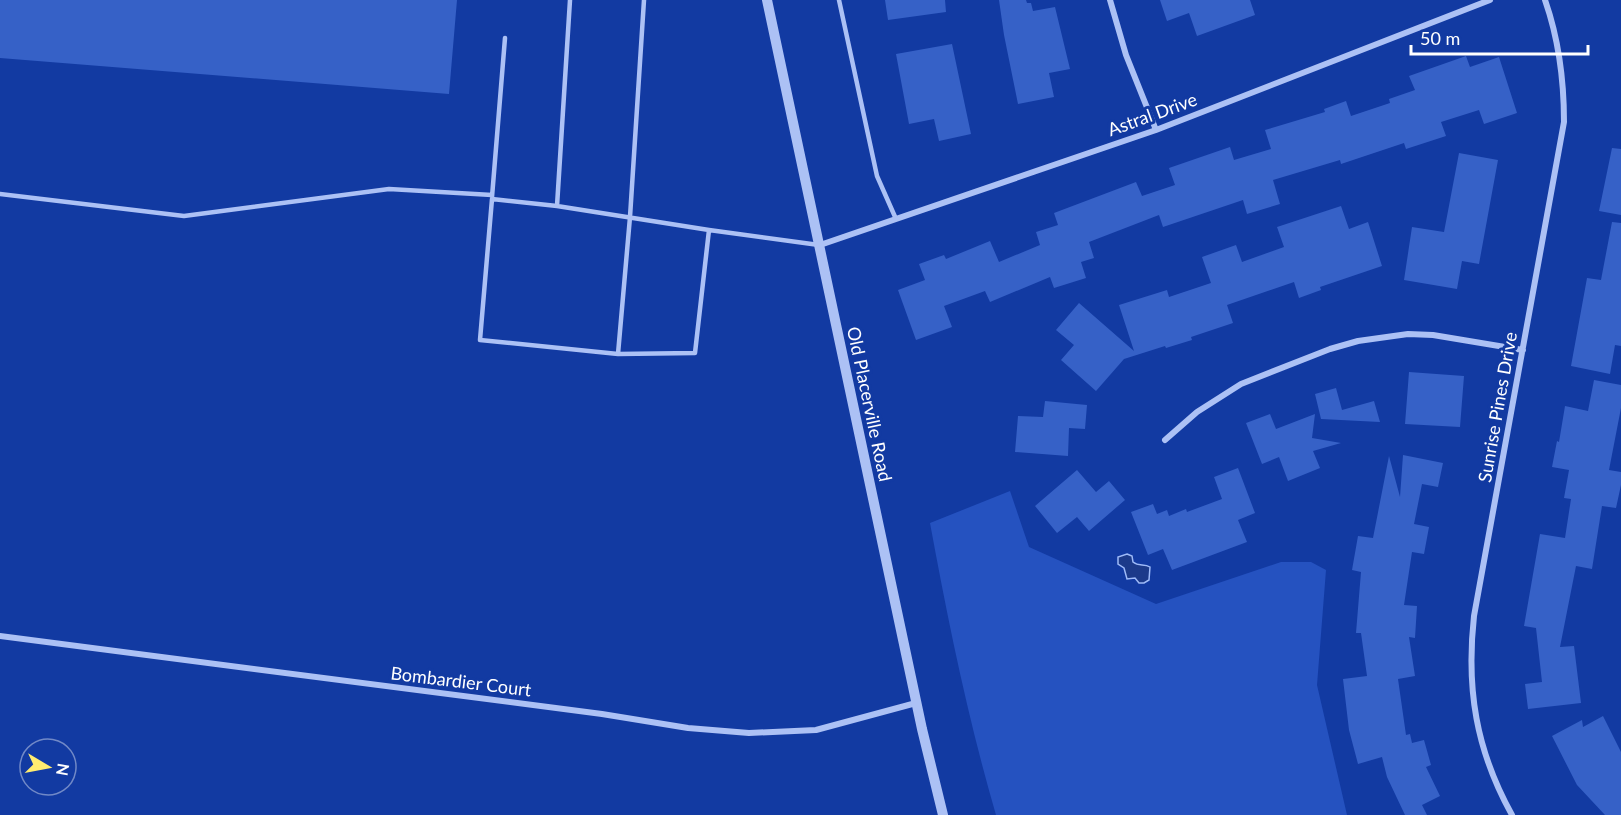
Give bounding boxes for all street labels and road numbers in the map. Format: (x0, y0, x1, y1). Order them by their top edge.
street label: Astral Drive (1104, 88, 1200, 140)
street label: Old Placerville Road (843, 325, 897, 483)
street label: Sunrise Pines Drive (1473, 330, 1521, 484)
street label: Bombardier Court (389, 661, 533, 701)

